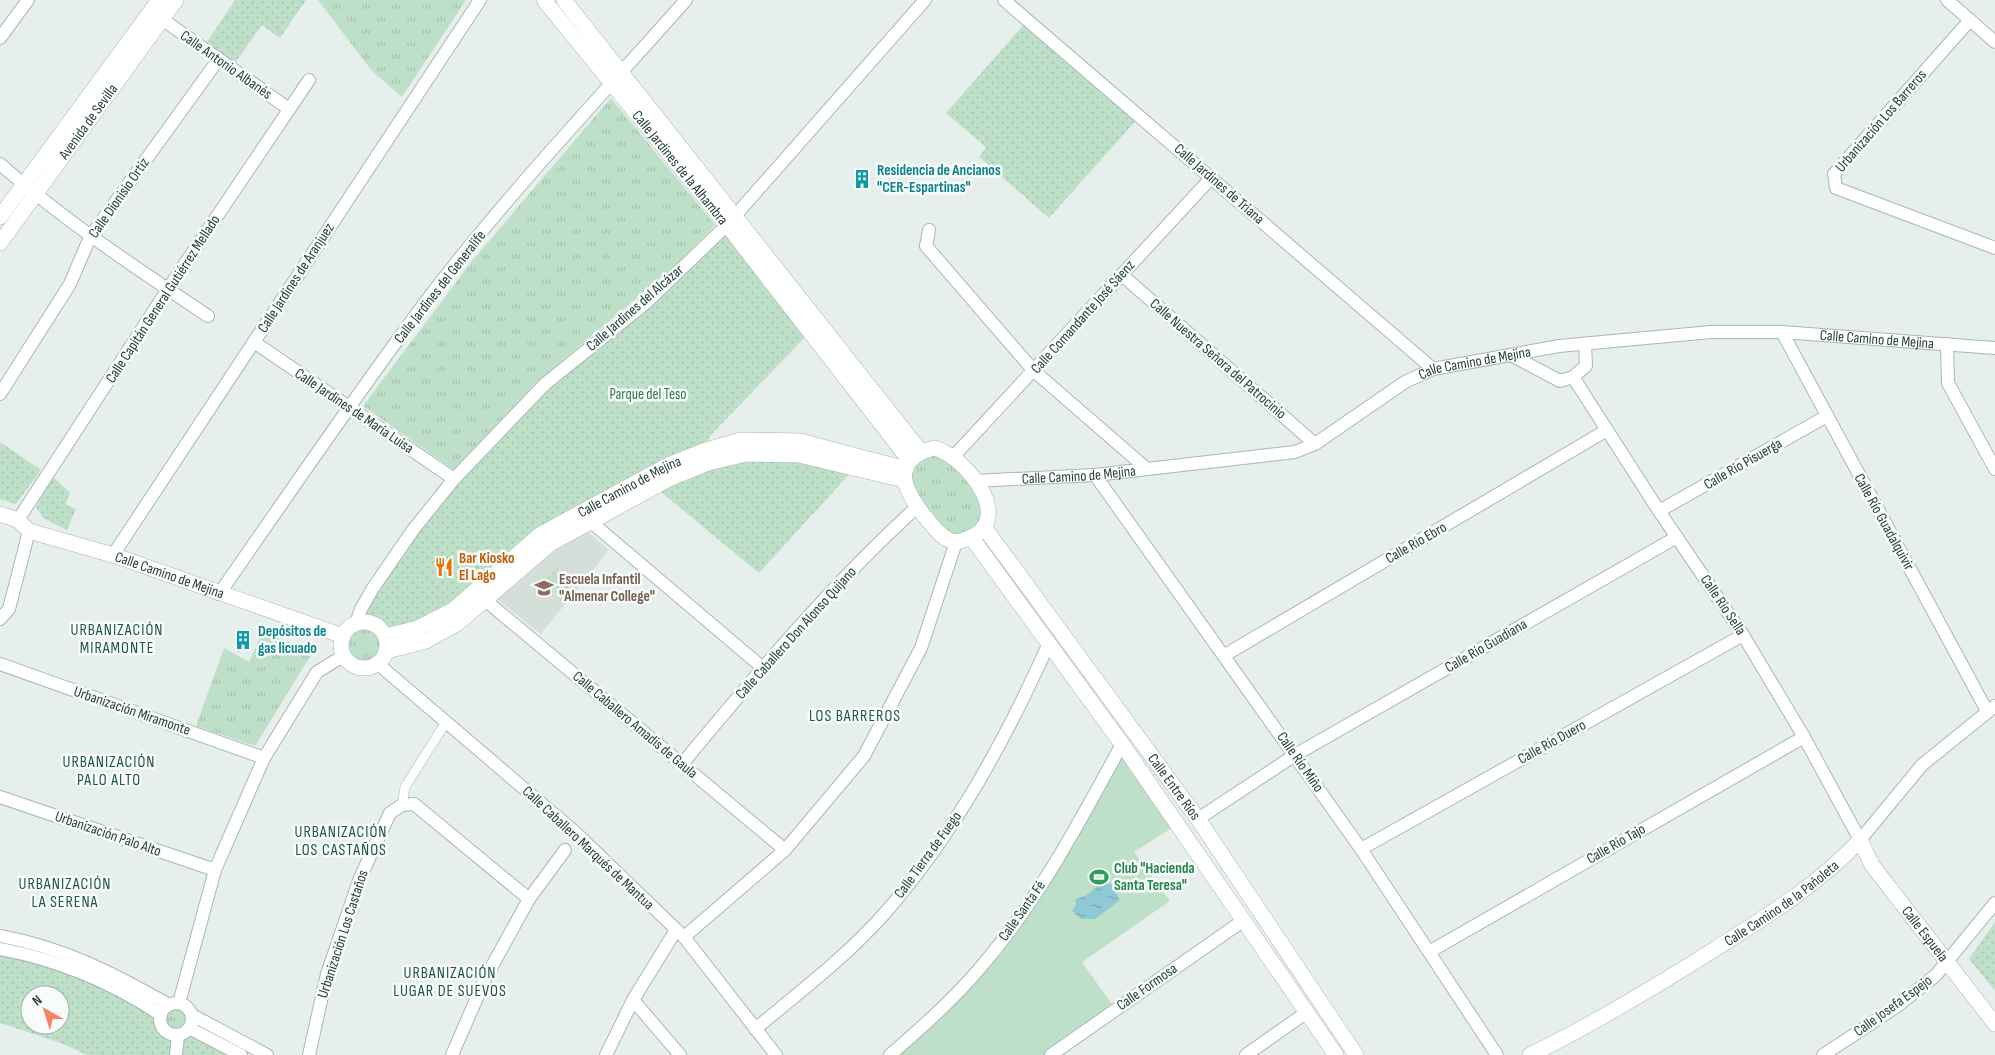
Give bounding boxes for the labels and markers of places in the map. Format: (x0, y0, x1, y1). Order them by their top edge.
place label: Residencia de Ancianos "CER-Espartinas" (877, 161, 1001, 197)
building icon: Residencia de Ancianos "CER-Espartinas" (851, 168, 873, 190)
place label: Bar Kiosko El Lago (459, 549, 515, 585)
restaurant icon: Bar Kiosko El Lago (433, 556, 455, 578)
place label: Escuela Infantil "Almenar College" (559, 570, 655, 606)
school or university icon: Escuela Infantil "Almenar College" (533, 577, 555, 599)
place label: Depósitos de gas licuado (258, 622, 327, 658)
building icon: Depósitos de gas licuado (232, 629, 254, 651)
place label: Club "Hacienda Santa Teresa" (1114, 859, 1195, 895)
sports icon: Club "Hacienda Santa Teresa" (1088, 866, 1110, 888)

